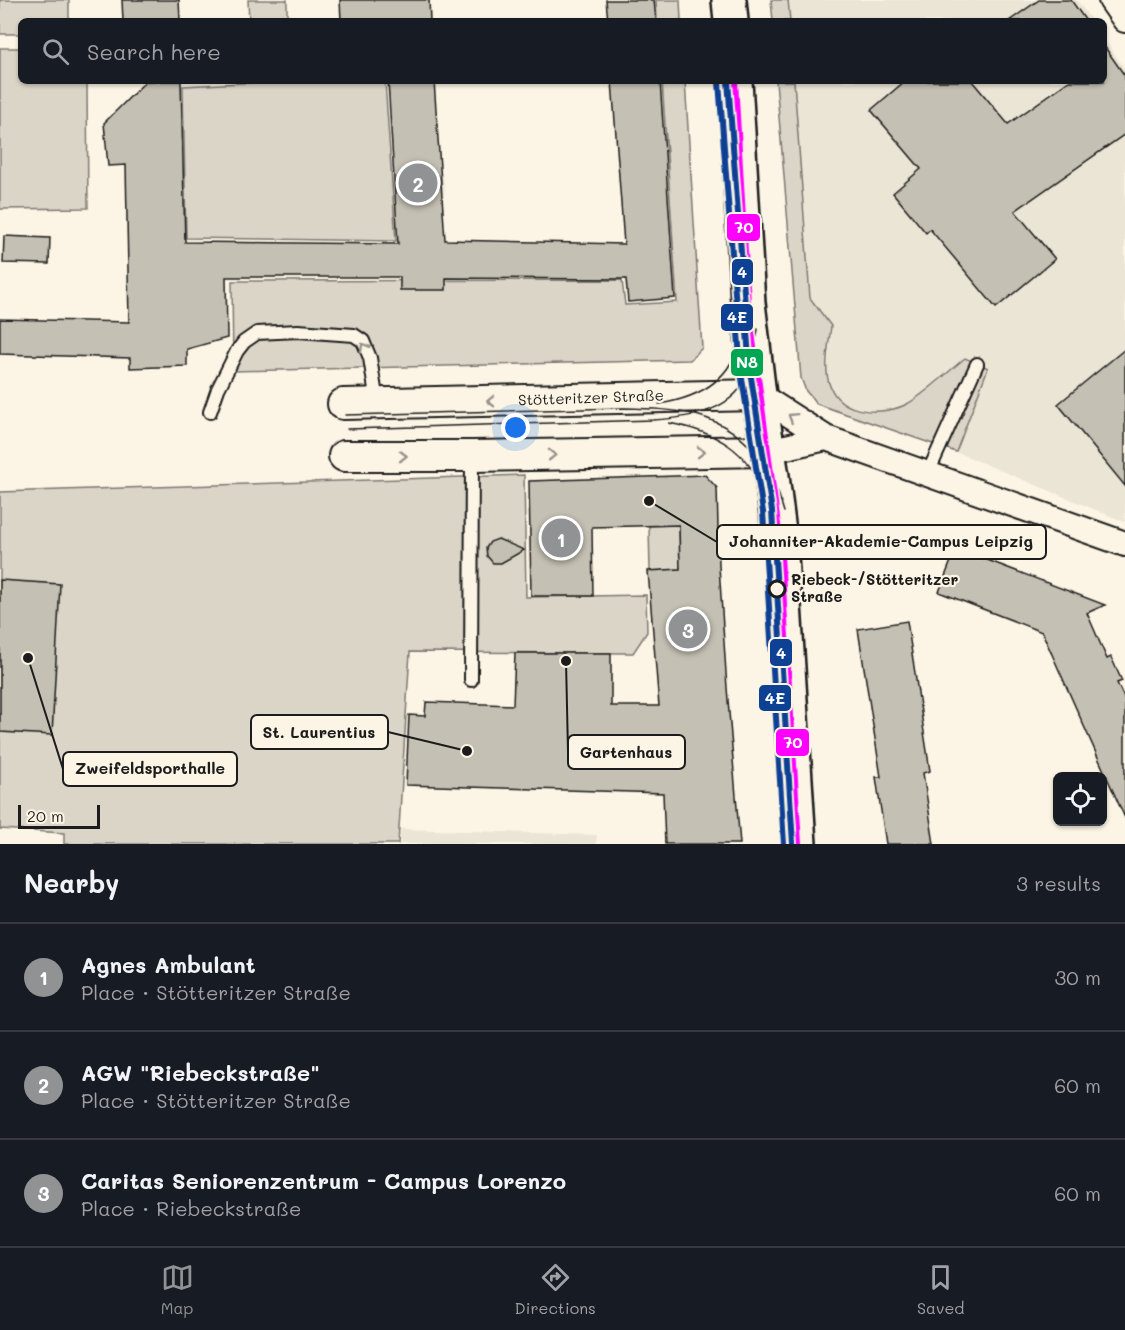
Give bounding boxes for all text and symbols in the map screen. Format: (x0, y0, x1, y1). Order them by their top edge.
search box (18, 18, 1107, 84)
icon: search (39, 35, 72, 68)
text: Search here (87, 37, 221, 66)
pin: 2 (398, 160, 438, 206)
line badge: 70 (726, 213, 761, 242)
text: 70 (734, 216, 754, 237)
line badge: 4 (731, 258, 754, 286)
text: 4 (737, 261, 747, 282)
line badge: 4E (720, 303, 754, 332)
text: 4E (727, 306, 747, 327)
one-way arrow (360, 343, 371, 353)
line badge: N8 (730, 348, 764, 377)
text: N8 (736, 351, 758, 372)
street label: Stötteritzer Straße (518, 384, 664, 410)
one-way arrow (486, 394, 495, 407)
your location (501, 413, 530, 442)
one-way arrow (788, 413, 799, 424)
one-way arrow (696, 446, 705, 458)
one-way arrow (547, 449, 556, 462)
one-way arrow (398, 450, 407, 462)
pin: 1 (542, 516, 580, 560)
callout: Johanniter-Akademie-Campus Leipzig (717, 525, 1046, 559)
text: Johanniter-Akademie-Campus Leipzig (729, 530, 1033, 551)
place label: Riebeck-/Stötteritzer Straße (791, 569, 958, 606)
marker: Riebeck-/Stötteritzer Straße (768, 580, 786, 598)
pin: 3 (668, 606, 708, 652)
line badge: 4 (769, 638, 793, 667)
text: 4 (776, 642, 786, 663)
line badge: 4E (758, 684, 792, 712)
text: 4E (765, 687, 785, 708)
callout: St. Laurentius (251, 715, 388, 749)
text: St. Laurentius (263, 721, 375, 742)
line badge: 70 (775, 728, 810, 757)
text: 70 (783, 731, 803, 752)
callout: Gartenhaus (568, 735, 685, 769)
text: Gartenhaus (580, 741, 672, 762)
callout: Zweifeldsporthalle (63, 752, 237, 786)
text: Zweifeldsporthalle (75, 757, 225, 778)
map controls (1053, 772, 1107, 826)
button: locate (1053, 772, 1107, 826)
scale bar (18, 802, 100, 830)
text: 20 m (27, 805, 64, 826)
text: Nearby (24, 866, 119, 900)
text: 3 results (1016, 870, 1101, 896)
text: Agnes Ambulant (81, 950, 255, 979)
text: 1 (39, 964, 48, 990)
text: 30 m (1055, 964, 1101, 990)
text: Place · Stötteritzer Straße (81, 979, 351, 1005)
text: AGW "Riebeckstraße" (81, 1058, 320, 1087)
text: 2 (38, 1072, 49, 1098)
text: 60 m (1054, 1072, 1101, 1098)
text: Place · Stötteritzer Straße (81, 1087, 351, 1113)
text: Caritas Seniorenzentrum - Campus Lorenzo (81, 1166, 566, 1195)
text: 3 (38, 1180, 50, 1206)
text: 60 m (1054, 1180, 1101, 1206)
text: Place · Riebeckstraße (81, 1195, 301, 1221)
tab: Map (161, 1261, 194, 1318)
tab: Directions (515, 1261, 596, 1318)
tab: Saved (917, 1261, 964, 1318)

